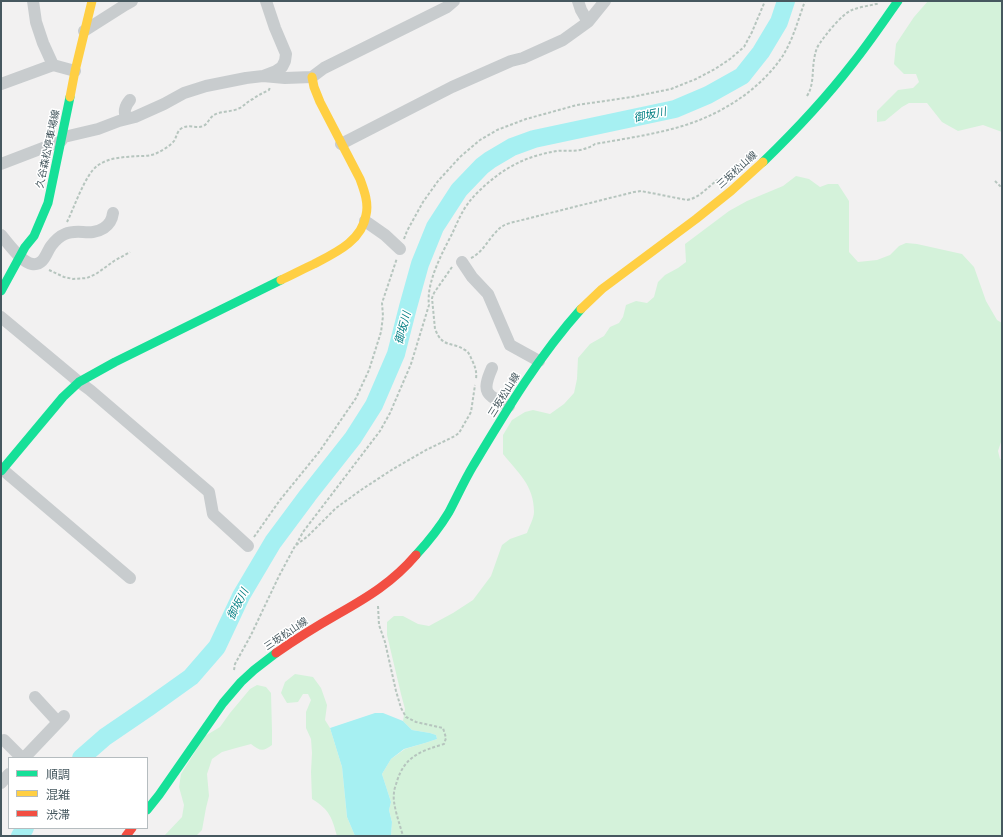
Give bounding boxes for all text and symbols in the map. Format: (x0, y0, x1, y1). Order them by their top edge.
water label: 御坂川 (632, 105, 668, 125)
street label: 久谷森松停車場線 (34, 109, 62, 189)
street label: 三坂松山線 (714, 149, 760, 191)
water label: 御坂川 (392, 310, 414, 346)
street label: 三坂松山線 (486, 371, 522, 419)
water label: 御坂川 (225, 586, 251, 622)
street label: 三坂松山線 (262, 615, 310, 653)
legend (8, 757, 148, 829)
text: 順調 (46, 767, 70, 782)
text: 混雑 (46, 787, 70, 802)
text: 渋滞 (46, 807, 70, 822)

